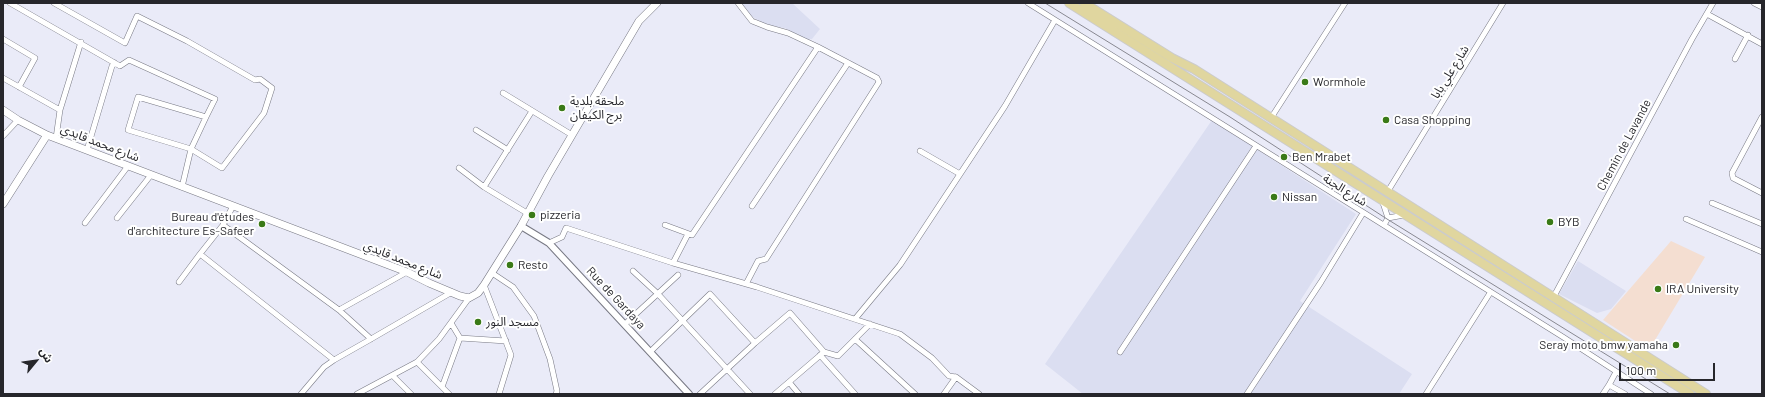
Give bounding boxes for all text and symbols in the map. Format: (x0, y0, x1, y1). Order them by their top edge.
street label: شارع علي بابا (1428, 43, 1472, 101)
place label: Wormhole (1313, 75, 1366, 89)
marker: Wormhole (1300, 77, 1310, 87)
place label: ملحقة بلدية برج الكيفان (570, 94, 624, 122)
street label: Chemin de Lavande (1594, 97, 1654, 193)
marker: ملحقة بلدية برج الكيفان (557, 103, 567, 113)
place label: Casa Shopping (1394, 113, 1471, 127)
marker: Casa Shopping (1381, 115, 1391, 125)
street label: شارع محمد قايدي (58, 121, 142, 165)
place label: Ben Mrabet (1292, 150, 1351, 164)
marker: Ben Mrabet (1279, 152, 1289, 162)
street label: شارع الجنة (1320, 171, 1370, 209)
place label: Nissan (1282, 190, 1317, 204)
marker: Nissan (1269, 192, 1279, 202)
place label: pizzeria (540, 208, 580, 222)
place label: Bureau d'études d'architecture Es-Safeer (127, 210, 254, 238)
marker: pizzeria (527, 210, 537, 220)
place label: BYB (1558, 215, 1579, 229)
marker: BYB (1545, 217, 1555, 227)
marker: Bureau d'études d'architecture Es-Safeer (257, 219, 267, 229)
street label: شارع محمد قايدي (362, 238, 444, 282)
place label: Resto (518, 258, 548, 272)
marker: Resto (505, 260, 515, 270)
street label: Rue de Gardaya (584, 264, 648, 332)
place label: IRA University (1666, 282, 1739, 296)
marker: IRA University (1653, 284, 1663, 294)
place label: مسجد النور (486, 315, 539, 329)
marker: مسجد النور (473, 317, 483, 327)
place label: Seray moto bmw yamaha (1539, 338, 1668, 352)
marker: Seray moto bmw yamaha (1671, 340, 1681, 350)
north arrow (16, 341, 56, 381)
text: ش (38, 345, 56, 365)
scale bar (1621, 355, 1717, 381)
text: 100 m (1626, 363, 1656, 377)

